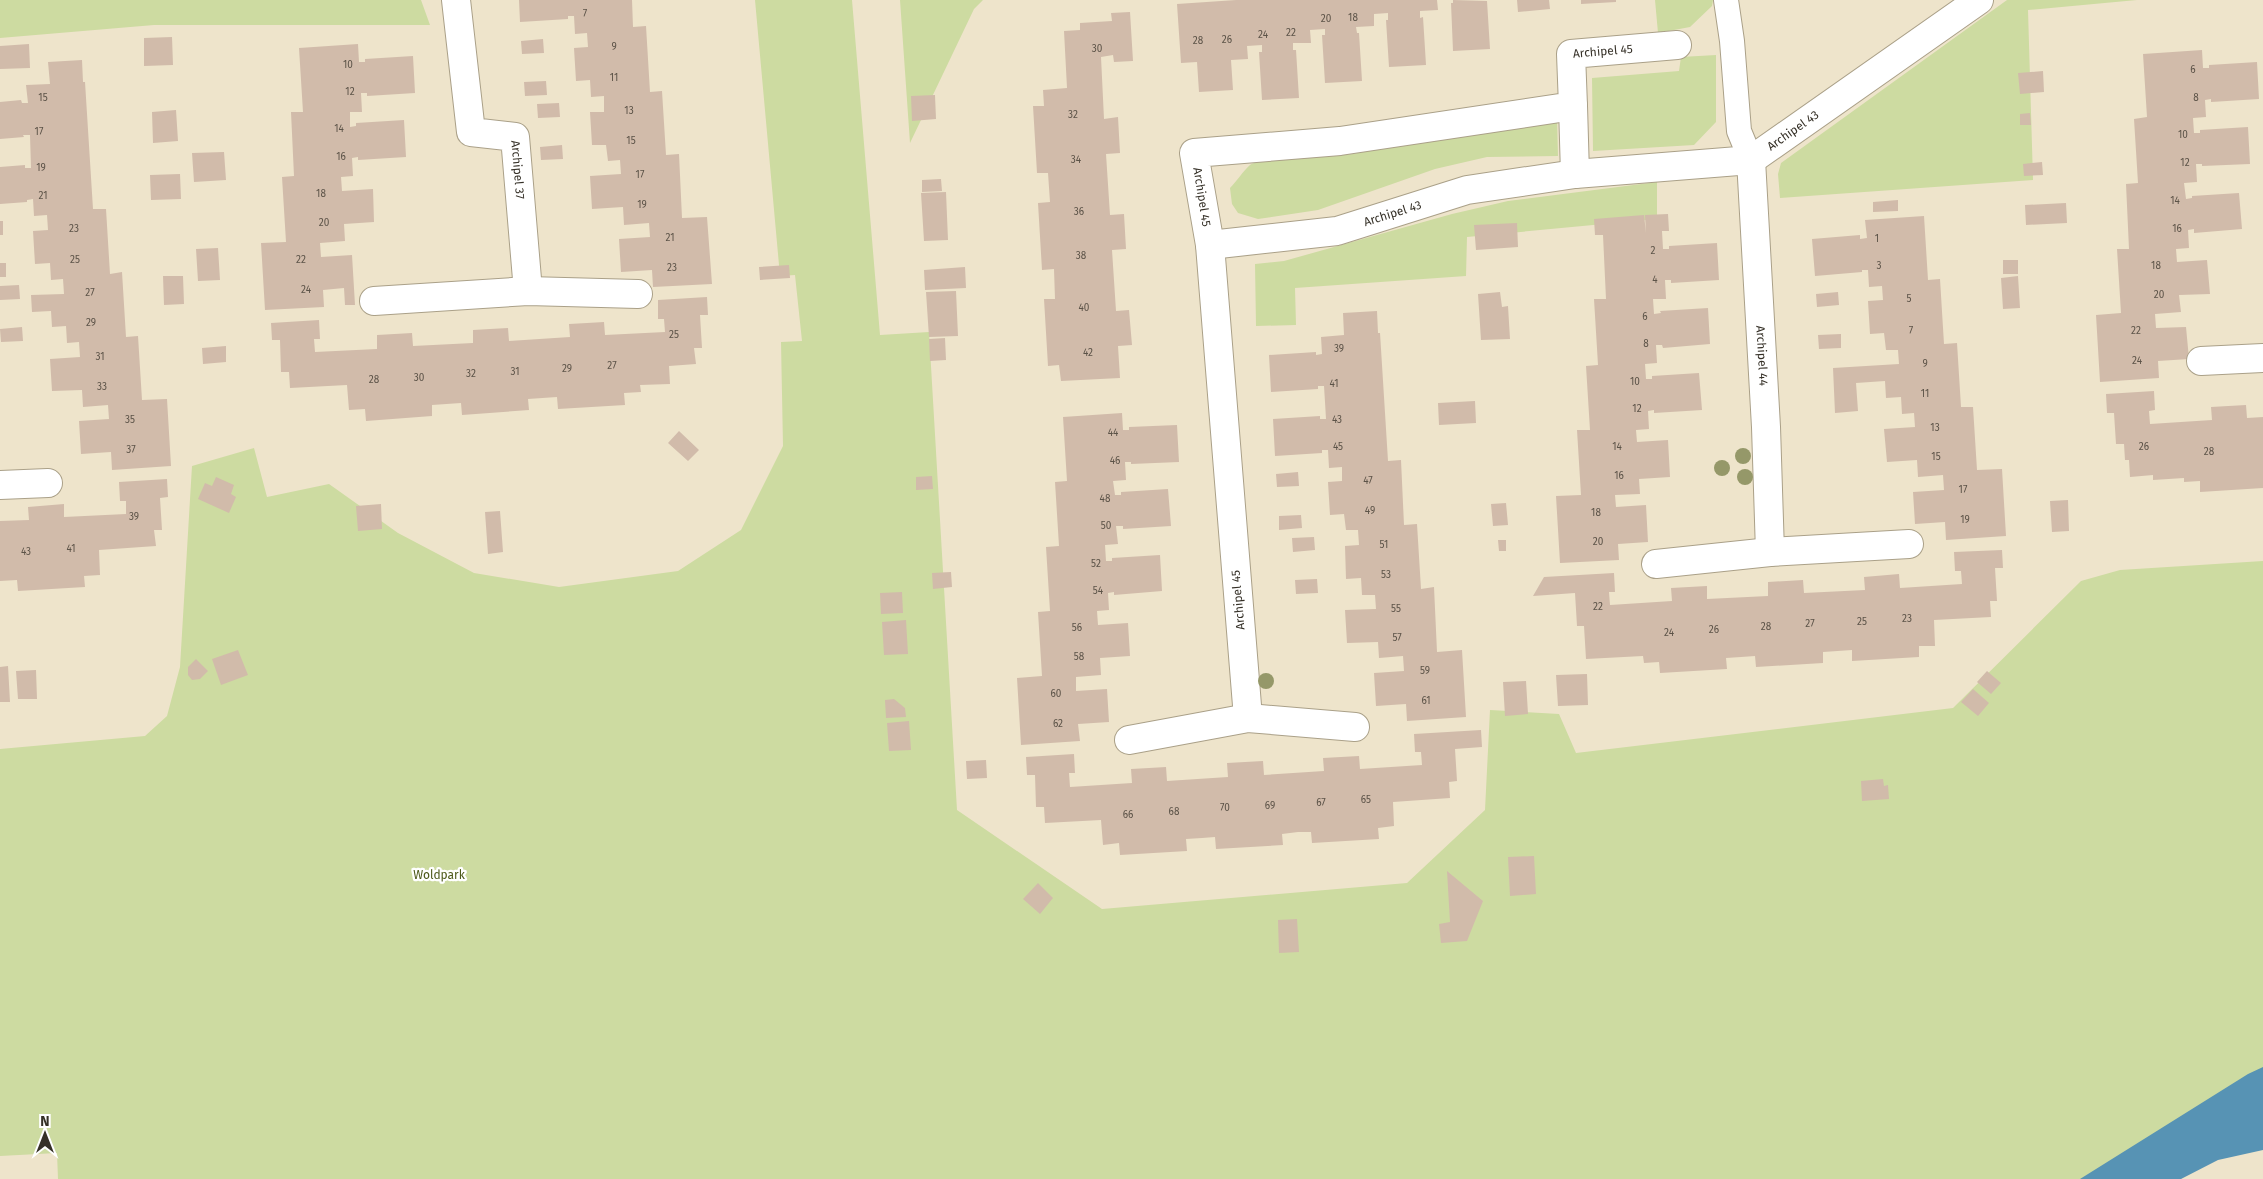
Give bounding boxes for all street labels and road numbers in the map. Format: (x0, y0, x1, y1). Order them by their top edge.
street label: Archipel 45 (1572, 42, 1633, 61)
street label: Archipel 43 (1764, 108, 1821, 154)
street label: Archipel 37 (508, 140, 527, 200)
street label: Archipel 45 (1190, 166, 1214, 228)
street label: Archipel 43 (1362, 198, 1423, 229)
street label: Archipel 44 (1753, 325, 1771, 387)
street label: Archipel 45 (1228, 570, 1248, 630)

